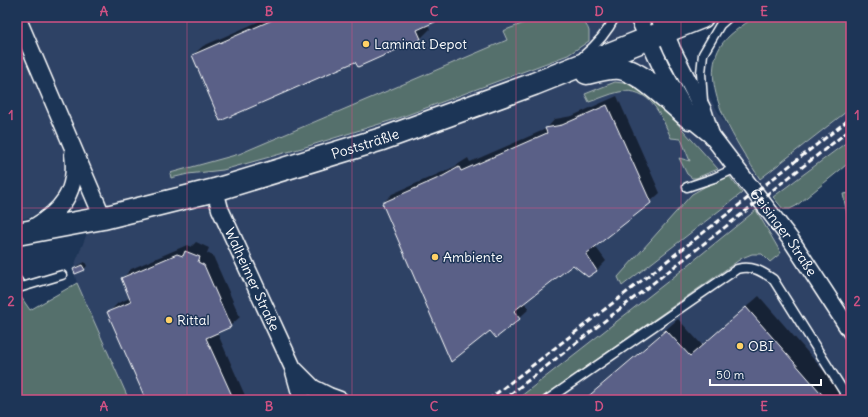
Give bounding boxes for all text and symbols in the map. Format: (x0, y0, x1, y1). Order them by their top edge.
text: A (100, 3, 109, 20)
text: B (265, 3, 274, 20)
text: C (430, 3, 439, 20)
text: D (594, 3, 604, 20)
text: E (760, 3, 768, 20)
place label: Laminat Depot (374, 35, 467, 53)
marker: Laminat Depot (361, 39, 371, 49)
text: 1 (8, 107, 14, 124)
text: 1 (854, 107, 860, 124)
street label: Poststräßle (329, 125, 402, 163)
street label: Geisinger Straße (746, 185, 821, 279)
street label: Walheimer Straße (221, 225, 284, 334)
place label: Ambiente (443, 248, 503, 266)
marker: Ambiente (430, 252, 440, 262)
text: 2 (7, 293, 15, 310)
text: 2 (853, 293, 861, 310)
place label: Rittal (177, 311, 210, 329)
marker: Rittal (164, 315, 174, 325)
place label: OBI (748, 337, 774, 355)
marker: OBI (735, 341, 745, 351)
scale bar (710, 361, 821, 387)
text: 50 m (716, 367, 745, 382)
text: A (100, 398, 109, 415)
text: B (265, 398, 274, 415)
text: C (430, 398, 439, 415)
text: D (594, 398, 604, 415)
text: E (760, 398, 768, 415)

